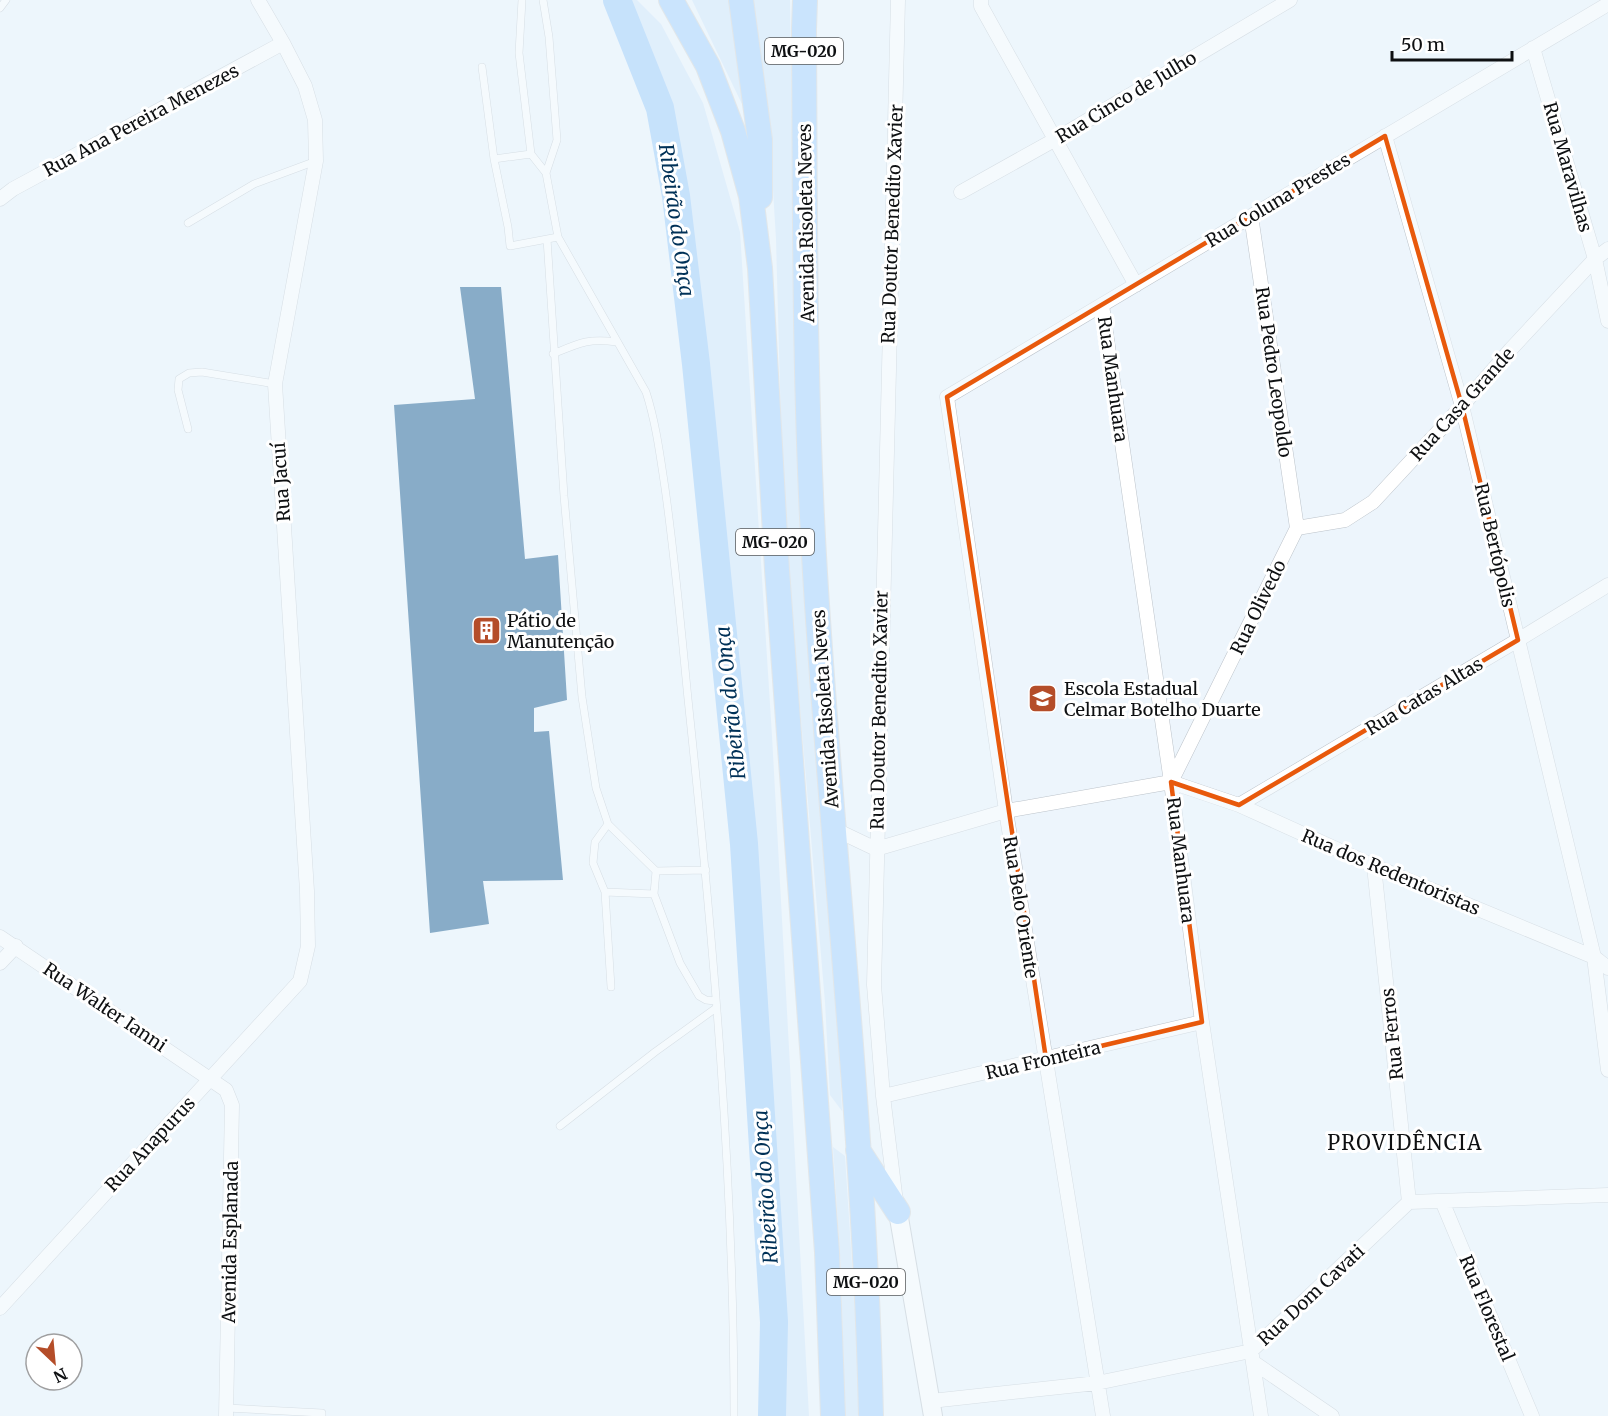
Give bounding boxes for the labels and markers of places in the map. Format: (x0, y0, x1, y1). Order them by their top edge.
place label: Pátio de Manutenção (507, 609, 614, 653)
building icon: Pátio de Manutenção (470, 614, 502, 646)
place label: Escola Estadual Celmar Botelho Duarte (1064, 677, 1261, 721)
school or university icon: Escola Estadual Celmar Botelho Duarte (1027, 682, 1059, 714)

